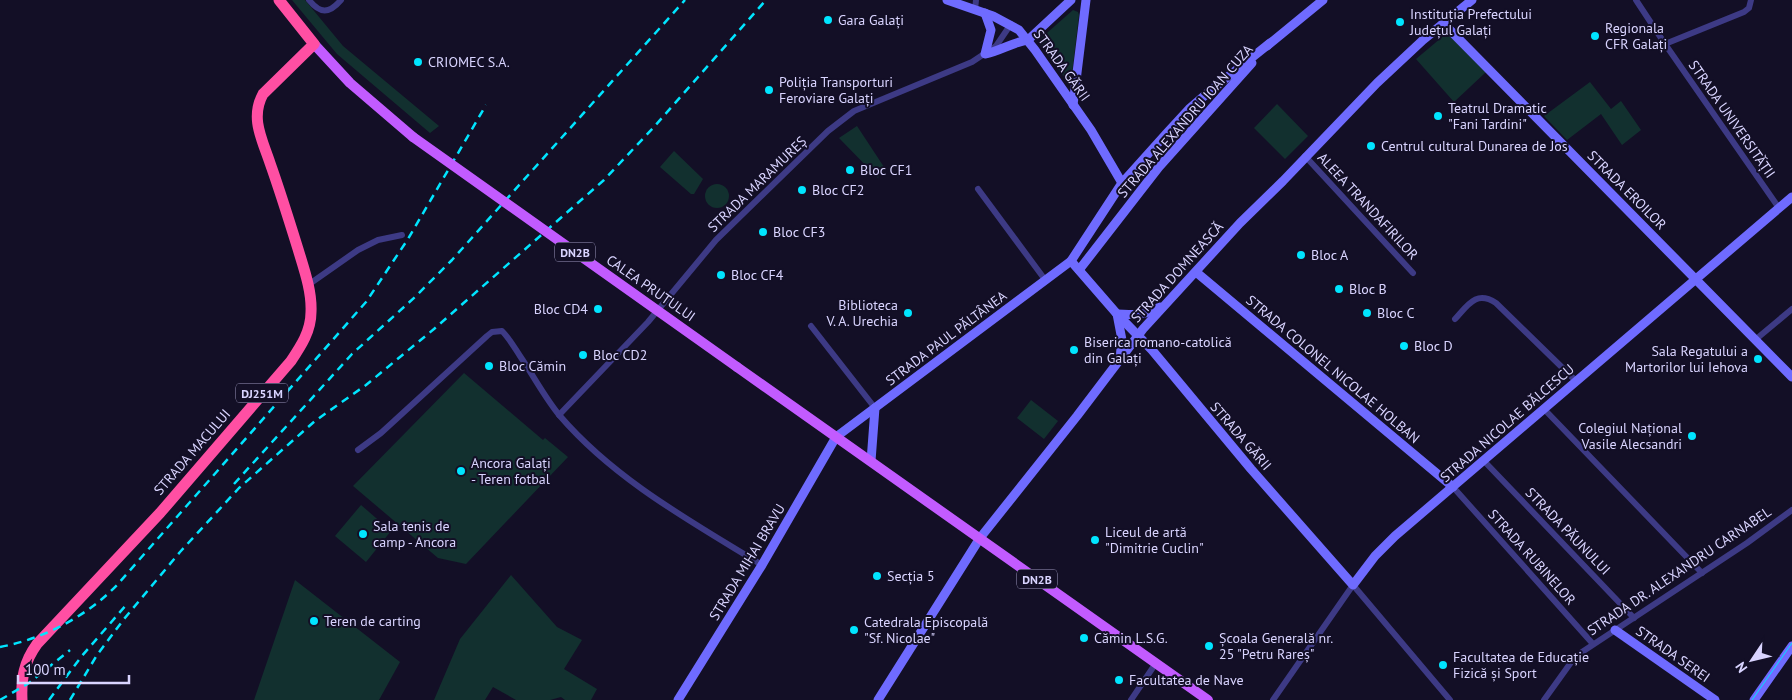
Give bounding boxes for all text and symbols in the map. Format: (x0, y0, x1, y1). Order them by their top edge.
place label: Instituția Prefectului Județul Galați (1409, 5, 1532, 39)
place label: Gara Galați (838, 11, 904, 29)
marker: Gara Galați (822, 14, 834, 26)
marker: Instituția Prefectului Județul Galați (1394, 16, 1406, 28)
place label: Regionala CFR Galați (1605, 19, 1667, 53)
street label: STRADA GĂRII (1030, 25, 1094, 105)
marker: Regionala CFR Galați (1589, 30, 1601, 42)
street label: STRADA ALEXANDRU IOAN CUZA (1113, 40, 1257, 201)
place label: CRIOMEC S.A. (428, 53, 510, 71)
marker: CRIOMEC S.A. (412, 56, 424, 68)
street label: STRADA UNIVERSITĂȚII (1685, 57, 1779, 181)
place label: Poliția Transporturi Feroviare Galați (779, 73, 893, 107)
marker: Poliția Transporturi Feroviare Galați (763, 84, 775, 96)
place label: Teatrul Dramatic "Fani Tardini" (1448, 99, 1547, 133)
marker: Teatrul Dramatic "Fani Tardini" (1432, 110, 1444, 122)
street label: STRADA MARAMUREȘ (704, 132, 810, 236)
place label: Centrul cultural Dunarea de Jos (1381, 137, 1568, 155)
marker: Centrul cultural Dunarea de Jos (1365, 140, 1377, 152)
street label: STRADA EROILOR (1584, 147, 1670, 233)
street label: ALEEA TRANDAFIRILOR (1314, 149, 1422, 263)
place label: Bloc CF1 (860, 161, 912, 179)
marker: Bloc CF1 (844, 164, 856, 176)
place label: Bloc CF2 (812, 181, 864, 199)
marker: Bloc CF2 (796, 184, 808, 196)
street label: STRADA DOMNEASCĂ (1127, 217, 1228, 326)
place label: Bloc CF3 (773, 223, 825, 241)
marker: Bloc CF3 (757, 226, 769, 238)
road number: DN2B (555, 242, 595, 262)
place label: Bloc A (1311, 246, 1349, 264)
marker: Bloc A (1295, 249, 1307, 261)
street label: CALEA PRUTULUI (603, 251, 699, 325)
place label: Bloc CF4 (731, 266, 784, 284)
marker: Bloc CF4 (715, 269, 727, 281)
place label: Bloc B (1349, 280, 1387, 298)
marker: Bloc B (1333, 283, 1345, 295)
street label: STRADA PAUL PĂLTÂNEA (882, 286, 1011, 389)
street label: STRADA COLONEL NICOLAE HOLBAN (1242, 291, 1424, 447)
place label: Biblioteca V. A. Urechia (825, 296, 898, 330)
place label: Bloc CD4 (534, 300, 588, 318)
marker: Bloc CD4 (592, 303, 604, 315)
place label: Bloc C (1377, 304, 1414, 322)
marker: Biblioteca V. A. Urechia (902, 307, 914, 319)
marker: Bloc C (1361, 307, 1373, 319)
place label: Biserica romano-catolică din Galați (1084, 333, 1232, 367)
place label: Bloc D (1414, 337, 1453, 355)
marker: Bloc D (1398, 340, 1410, 352)
place label: Sala Regatului a Martorilor lui Iehova (1625, 342, 1748, 376)
marker: Biserica romano-catolică din Galați (1068, 344, 1080, 356)
place label: Bloc CD2 (593, 346, 647, 364)
marker: Bloc CD2 (577, 349, 589, 361)
marker: Sala Regatului a Martorilor lui Iehova (1752, 353, 1764, 365)
place label: Bloc Cămin (499, 357, 566, 375)
marker: Bloc Cămin (483, 360, 495, 372)
street label: STRADA NICOLAE BĂLCESCU (1436, 360, 1578, 486)
road number: DJ251M (236, 383, 288, 402)
street label: STRADA GĂRII (1206, 398, 1276, 474)
street label: STRADA MACULUI (150, 405, 234, 499)
place label: Colegiul Național Vasile Alecsandri (1578, 419, 1682, 453)
marker: Colegiul Național Vasile Alecsandri (1686, 430, 1698, 442)
place label: Ancora Galați - Teren fotbal (471, 454, 551, 488)
marker: Ancora Galați - Teren fotbal (455, 465, 467, 477)
street label: STRADA PĂUNULUI (1522, 483, 1614, 579)
street label: STRADA MIHAI BRAVU (705, 500, 789, 624)
street label: STRADA DR. ALEXANDRU CARNABEL (1584, 503, 1774, 639)
street label: STRADA RUBINELOR (1484, 506, 1580, 608)
place label: Sala tenis de camp - Ancora (373, 517, 456, 551)
place label: Liceul de artă "Dimitrie Cuclin" (1105, 523, 1204, 557)
marker: Sala tenis de camp - Ancora (357, 528, 369, 540)
marker: Liceul de artă "Dimitrie Cuclin" (1089, 534, 1101, 546)
place label: Secția 5 (887, 567, 935, 585)
marker: Secția 5 (871, 570, 883, 582)
road number: DN2B (1017, 570, 1057, 588)
place label: Teren de carting (324, 612, 421, 630)
place label: Catedrala Episcopală "Sf. Nicolae" (864, 613, 988, 647)
marker: Teren de carting (308, 615, 320, 627)
street label: STRADA SEREI (1632, 622, 1714, 686)
marker: Catedrala Episcopală "Sf. Nicolae" (848, 624, 860, 636)
place label: Cămin L.S.G. (1094, 629, 1168, 647)
place label: Școala Generală nr. 25 "Petru Rareș" (1219, 629, 1333, 663)
marker: Cămin L.S.G. (1078, 632, 1090, 644)
north arrow (1727, 635, 1777, 685)
marker: Școala Generală nr. 25 "Petru Rareș" (1203, 640, 1215, 652)
place label: Facultatea de Educație Fizică și Sport (1453, 648, 1589, 682)
scale bar (18, 652, 129, 684)
marker: Facultatea de Educație Fizică și Sport (1437, 659, 1449, 671)
text: N (1731, 659, 1751, 676)
text: 100 m (25, 660, 66, 679)
place label: Facultatea de Nave (1129, 671, 1244, 689)
marker: Facultatea de Nave (1113, 674, 1125, 686)

